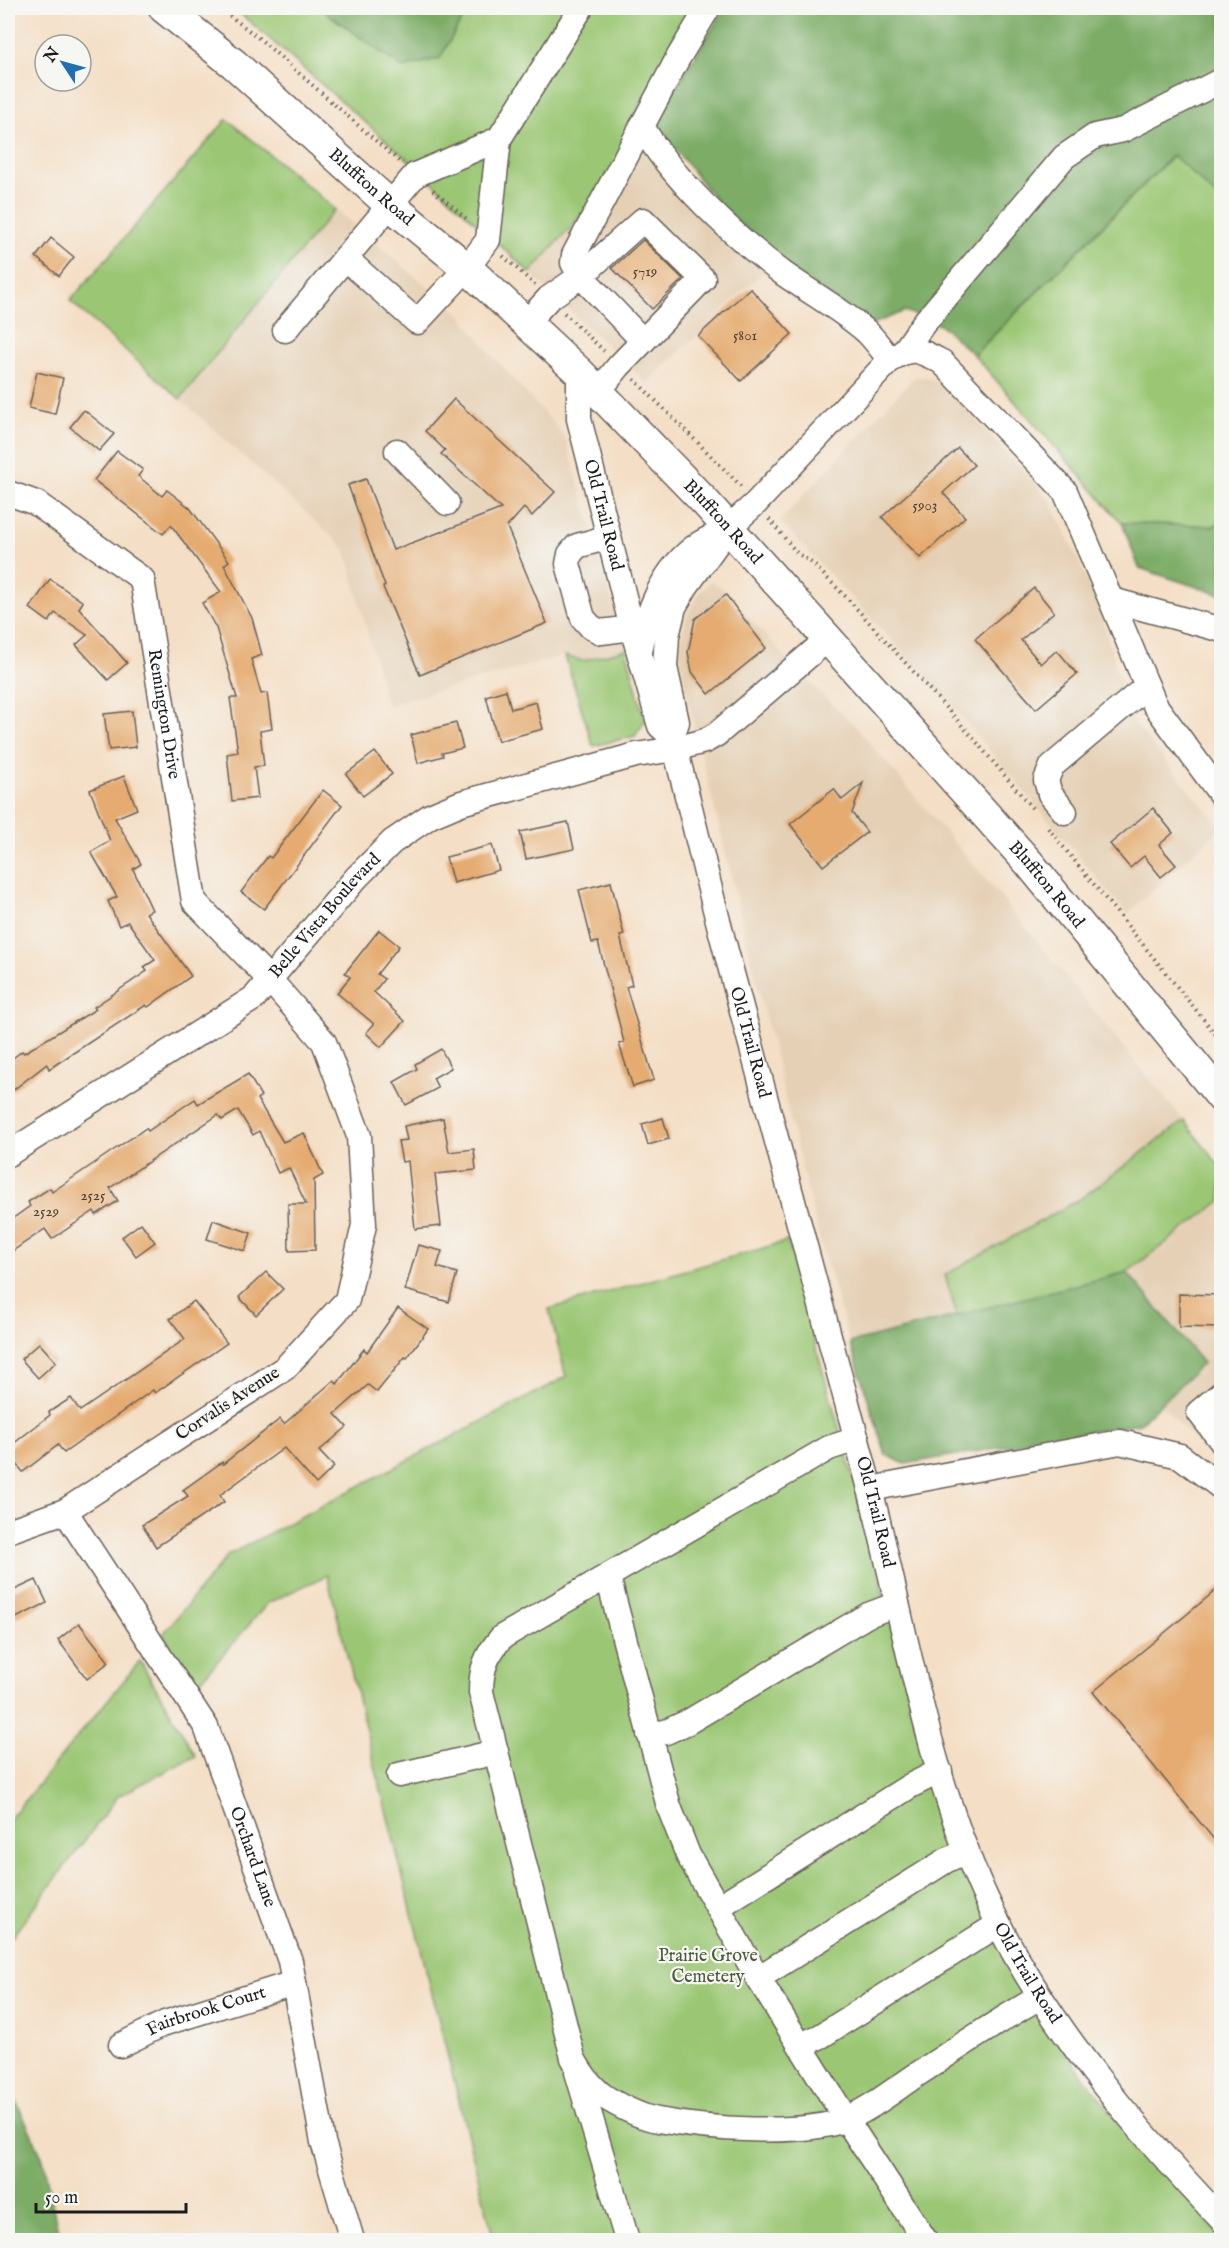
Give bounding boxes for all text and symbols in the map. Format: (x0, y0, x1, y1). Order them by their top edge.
north arrow (33, 33, 93, 93)
text: N (40, 44, 65, 68)
street label: Bluffton Road (323, 143, 419, 231)
house number: 5719 (633, 262, 657, 281)
house number: 5801 (733, 326, 757, 345)
street label: Old Trail Road (578, 457, 629, 573)
street label: Bluffton Road (678, 475, 767, 570)
house number: 5903 (913, 496, 937, 515)
street label: Remington Drive (142, 647, 186, 781)
street label: Bluffton Road (1003, 836, 1090, 933)
street label: Belle Vista Boulevard (264, 848, 386, 983)
street label: Old Trail Road (724, 984, 776, 1101)
house number: 2525 (81, 1186, 106, 1205)
house number: 2529 (33, 1202, 59, 1221)
street label: Corvalis Avenue (171, 1362, 285, 1446)
street label: Old Trail Road (851, 1454, 900, 1570)
street label: Orchard Lane (224, 1804, 281, 1910)
street label: Old Trail Road (988, 1919, 1066, 2028)
park label: Prairie Grove Cemetery (658, 1945, 758, 1989)
street label: Fairbrook Court (143, 1981, 269, 2042)
scale bar (36, 2176, 186, 2214)
text: 50 m (45, 2187, 78, 2210)

